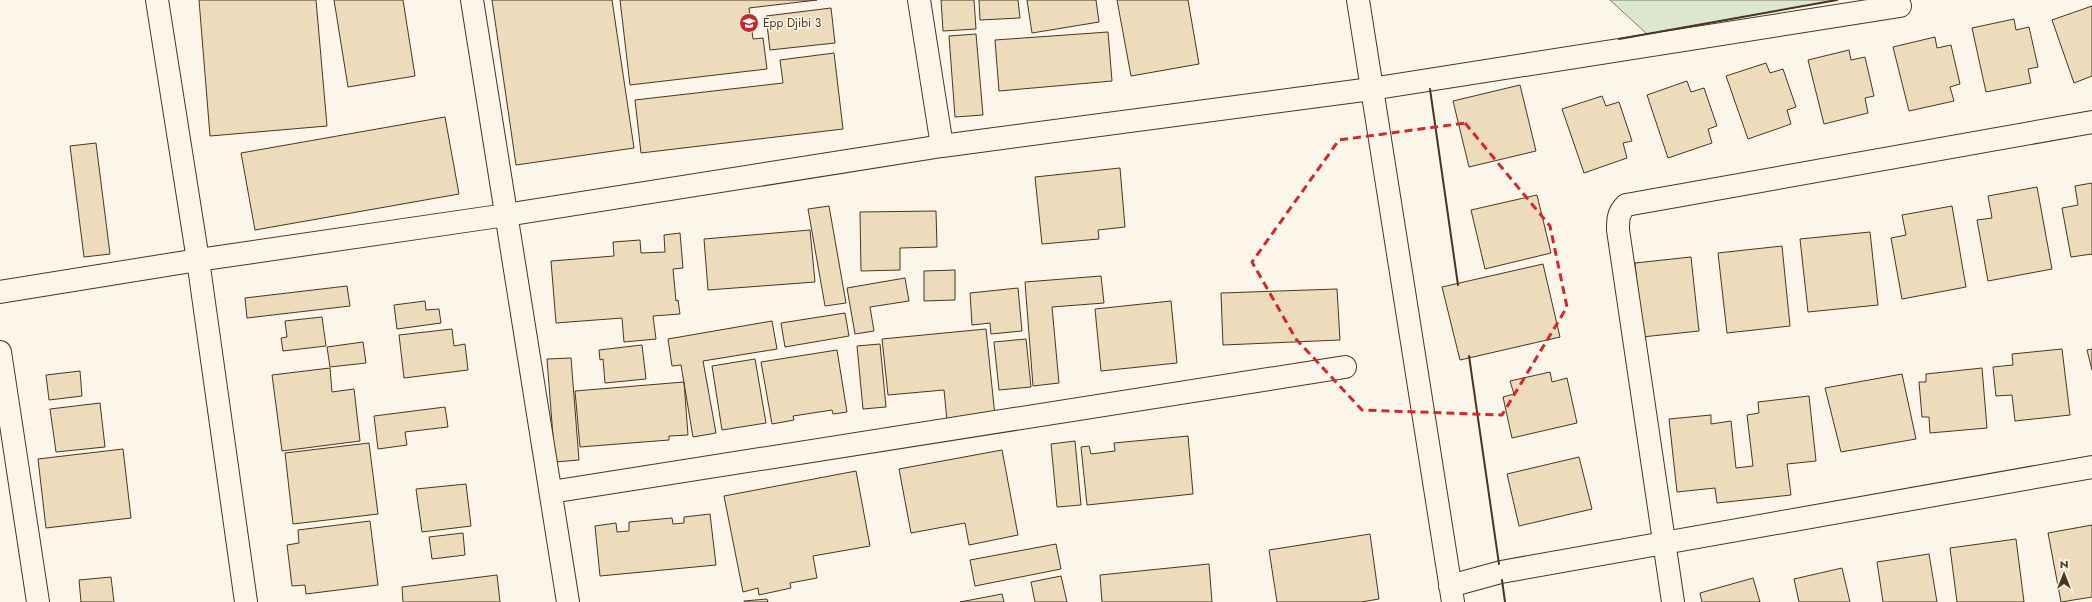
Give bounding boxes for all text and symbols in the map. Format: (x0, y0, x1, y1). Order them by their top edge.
school or university icon: Epp Djibi 3 (738, 12, 760, 34)
place label: Epp Djibi 3 (763, 14, 822, 32)
north arrow (2044, 554, 2084, 594)
text: N (2060, 556, 2068, 572)

